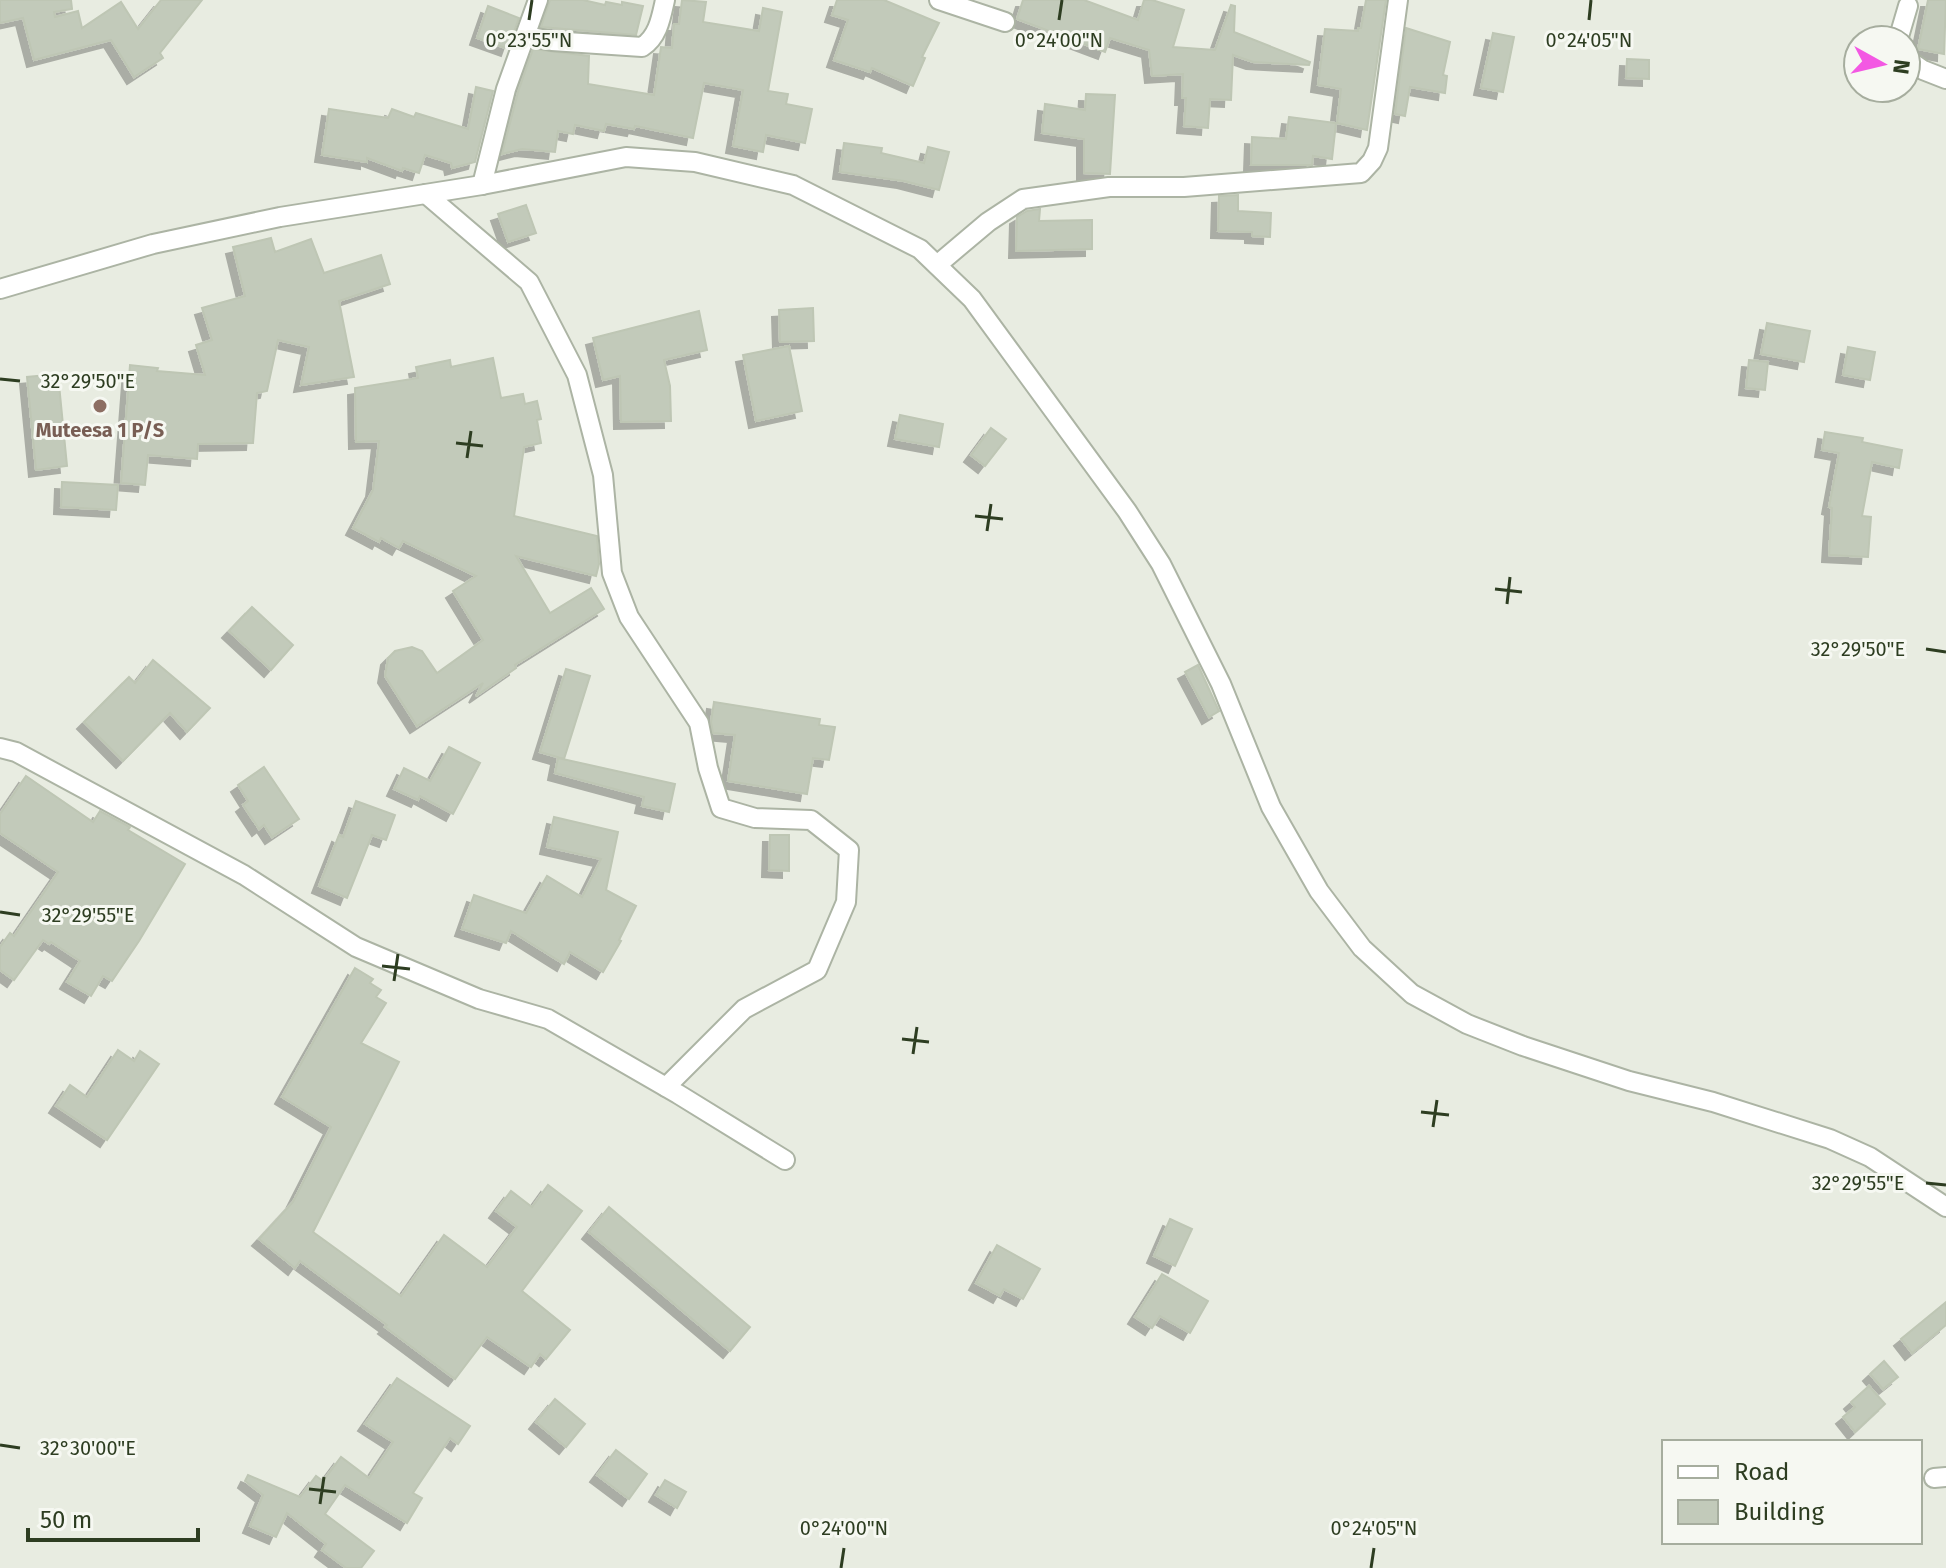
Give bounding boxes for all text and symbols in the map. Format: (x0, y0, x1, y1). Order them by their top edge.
north arrow (1842, 24, 1922, 104)
text: 0°23'55"N (486, 28, 572, 52)
text: 0°24'00"N (1015, 28, 1103, 52)
text: 0°24'05"N (1545, 28, 1633, 52)
text: N (1887, 58, 1916, 76)
text: 32°29'50"E (41, 369, 135, 393)
marker: Muteesa 1 P/S (91, 397, 109, 415)
place label: Muteesa 1 P/S (36, 418, 164, 442)
text: 32°29'50"E (1811, 637, 1905, 661)
text: 32°29'55"E (42, 903, 134, 927)
text: 32°29'55"E (1812, 1171, 1904, 1195)
text: 32°30'00"E (40, 1436, 136, 1460)
legend (1662, 1440, 1922, 1544)
text: Road (1734, 1458, 1789, 1486)
scale bar (28, 1492, 198, 1542)
text: Building (1734, 1498, 1824, 1526)
text: 50 m (40, 1506, 92, 1534)
text: 0°24'00"N (800, 1516, 888, 1540)
text: 0°24'05"N (1330, 1516, 1418, 1540)

